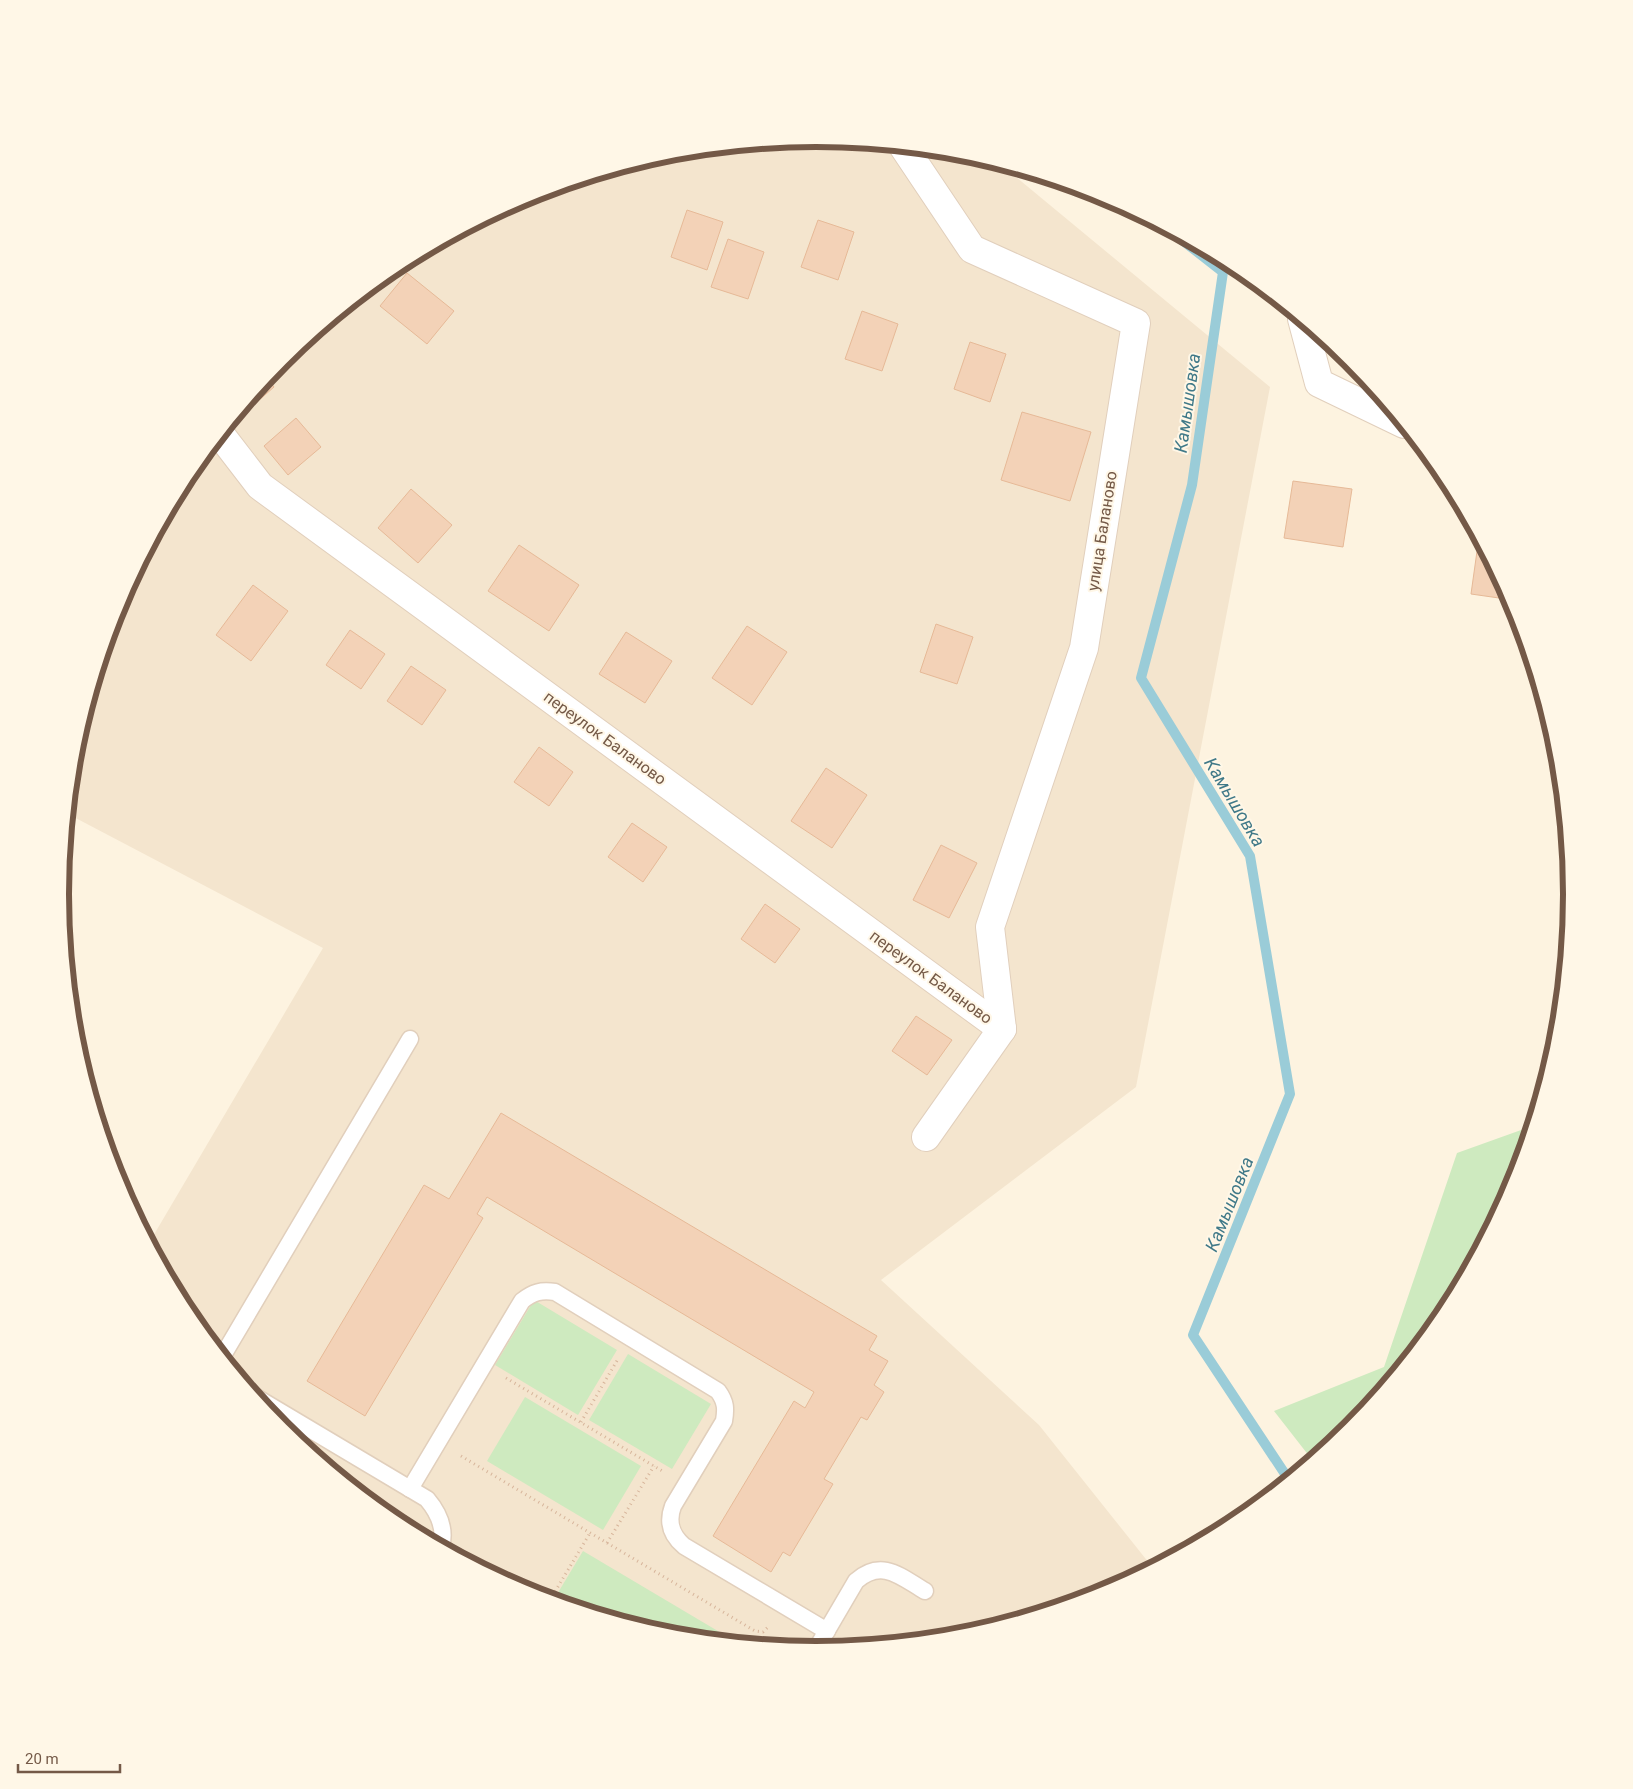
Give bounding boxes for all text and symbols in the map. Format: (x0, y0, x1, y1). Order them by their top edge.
water label: Камышовка (1170, 352, 1204, 454)
street label: улица Баланово (1083, 470, 1121, 592)
street label: переулок Баланово (540, 687, 670, 789)
water label: Камышовка (1200, 754, 1270, 850)
street label: переулок Баланово (866, 926, 996, 1028)
water label: Камышовка (1200, 1154, 1258, 1254)
scale bar (18, 1742, 120, 1774)
text: 20 m (25, 1750, 59, 1768)

